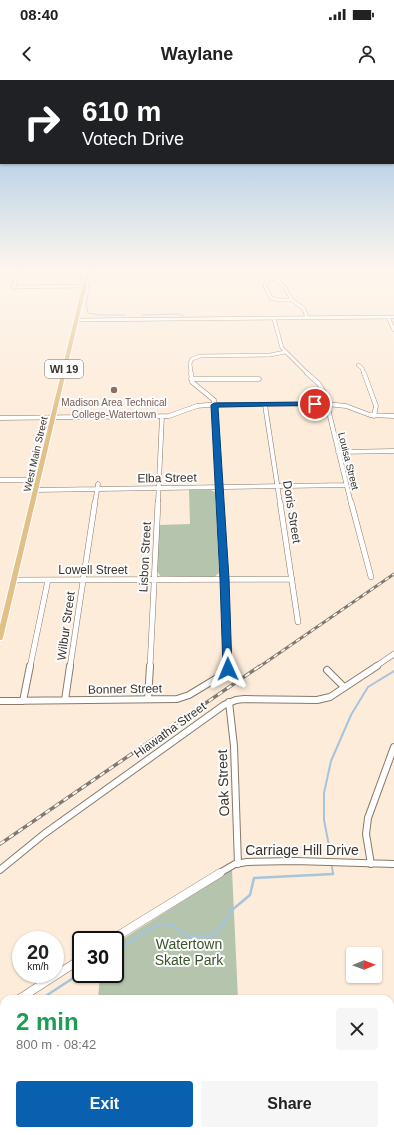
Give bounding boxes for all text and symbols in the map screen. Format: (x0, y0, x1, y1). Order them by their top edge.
text: 08:40 (20, 6, 58, 23)
icon: back (16, 43, 38, 65)
icon: person (356, 43, 378, 65)
text: Waylane (161, 44, 233, 64)
icon: right (16, 96, 68, 148)
text: 610 m (82, 96, 161, 127)
text: Votech Drive (82, 129, 184, 149)
road number: WI 19 (45, 360, 83, 378)
marker: Madison Area Technical College-Watertown (109, 385, 119, 395)
pin (298, 387, 332, 421)
icon: arrive (304, 393, 326, 415)
place label: Madison Area Technical College-Watertown (61, 397, 167, 420)
street label: West Main Street (22, 415, 50, 493)
street label: Louisa Street (336, 431, 361, 491)
street label: Elba Street (137, 470, 197, 486)
street label: Doris Street (280, 480, 304, 545)
street label: Lisbon Street (136, 521, 154, 593)
street label: Lowell Street (58, 563, 128, 577)
street label: Wilbur Street (54, 590, 78, 661)
position arrow (207, 648, 249, 690)
street label: Bonner Street (88, 681, 163, 697)
street label: Hiawatha Street (131, 699, 209, 761)
street label: Oak Street (214, 749, 232, 817)
street label: Carriage Hill Drive (245, 842, 359, 858)
speed limit sign: 30 (72, 931, 124, 983)
park label: Watertown Skate Park (155, 936, 224, 968)
text: 20 (27, 941, 49, 963)
north arrow (346, 947, 382, 983)
map controls (346, 947, 382, 983)
text: km/h (27, 961, 49, 972)
text: 2 min (16, 1008, 79, 1035)
button: close (336, 1008, 378, 1050)
text: 800 m · 08:42 (16, 1037, 96, 1052)
button: Exit (16, 1081, 193, 1127)
button: Share (201, 1081, 378, 1127)

